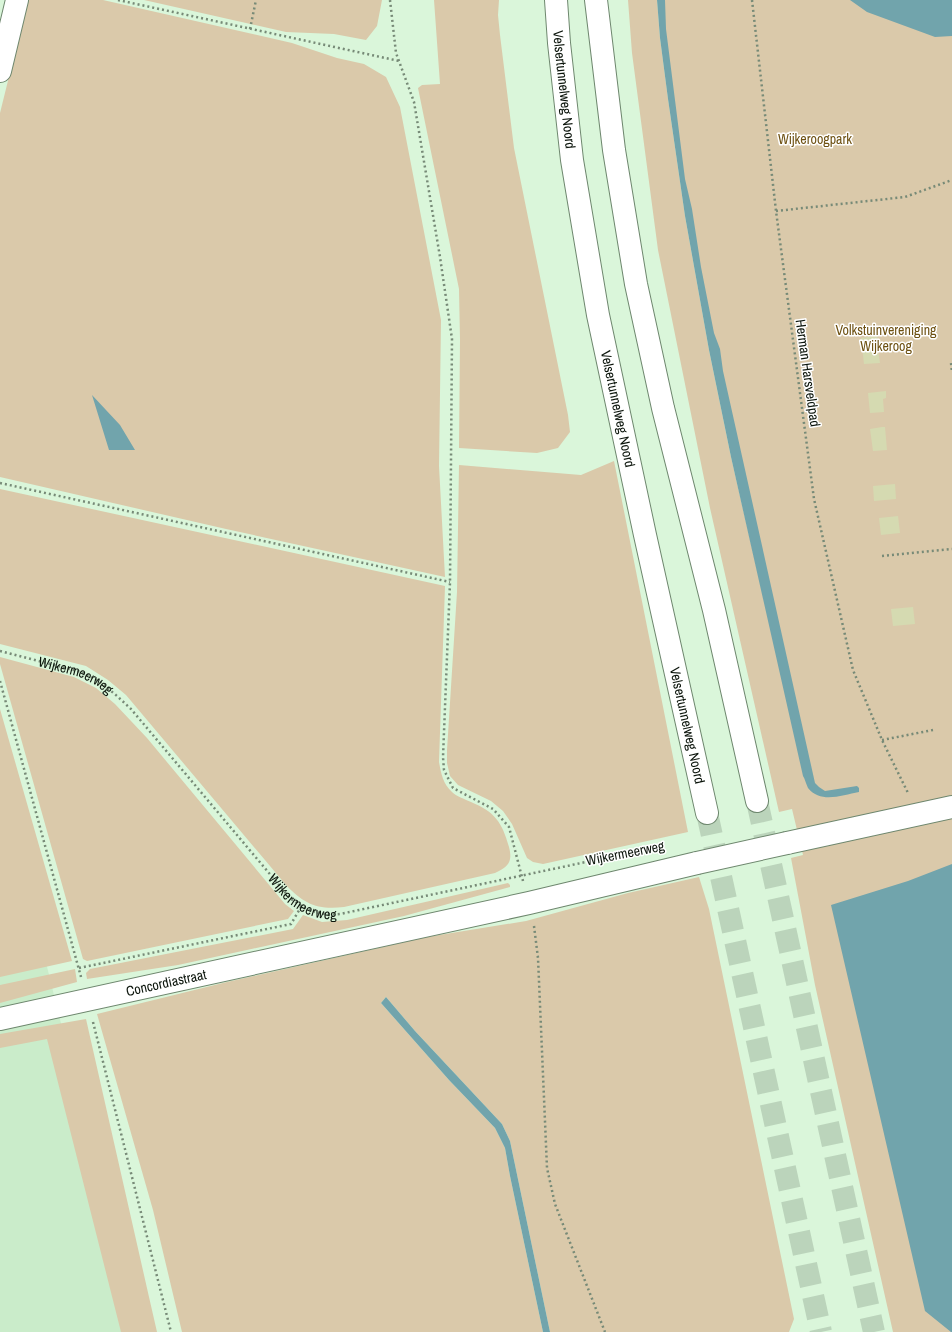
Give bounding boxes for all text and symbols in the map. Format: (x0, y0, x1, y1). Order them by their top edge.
street label: Velsertunnelweg Noord (549, 30, 580, 150)
park label: Wijkeroogpark (778, 130, 852, 148)
street label: Herman Harsveldpad (792, 318, 824, 428)
park label: Volkstuinvereniging Wijkeroog (836, 321, 937, 355)
street label: Velsertunnelweg Noord (597, 349, 639, 469)
street label: Wijkermeerweg (37, 652, 118, 699)
street label: Velsertunnelweg Noord (666, 665, 709, 785)
street label: Wijkermeerweg (584, 836, 666, 869)
street label: Wijkermeerweg (264, 870, 337, 923)
street label: Concordiastraat (124, 965, 208, 1000)

